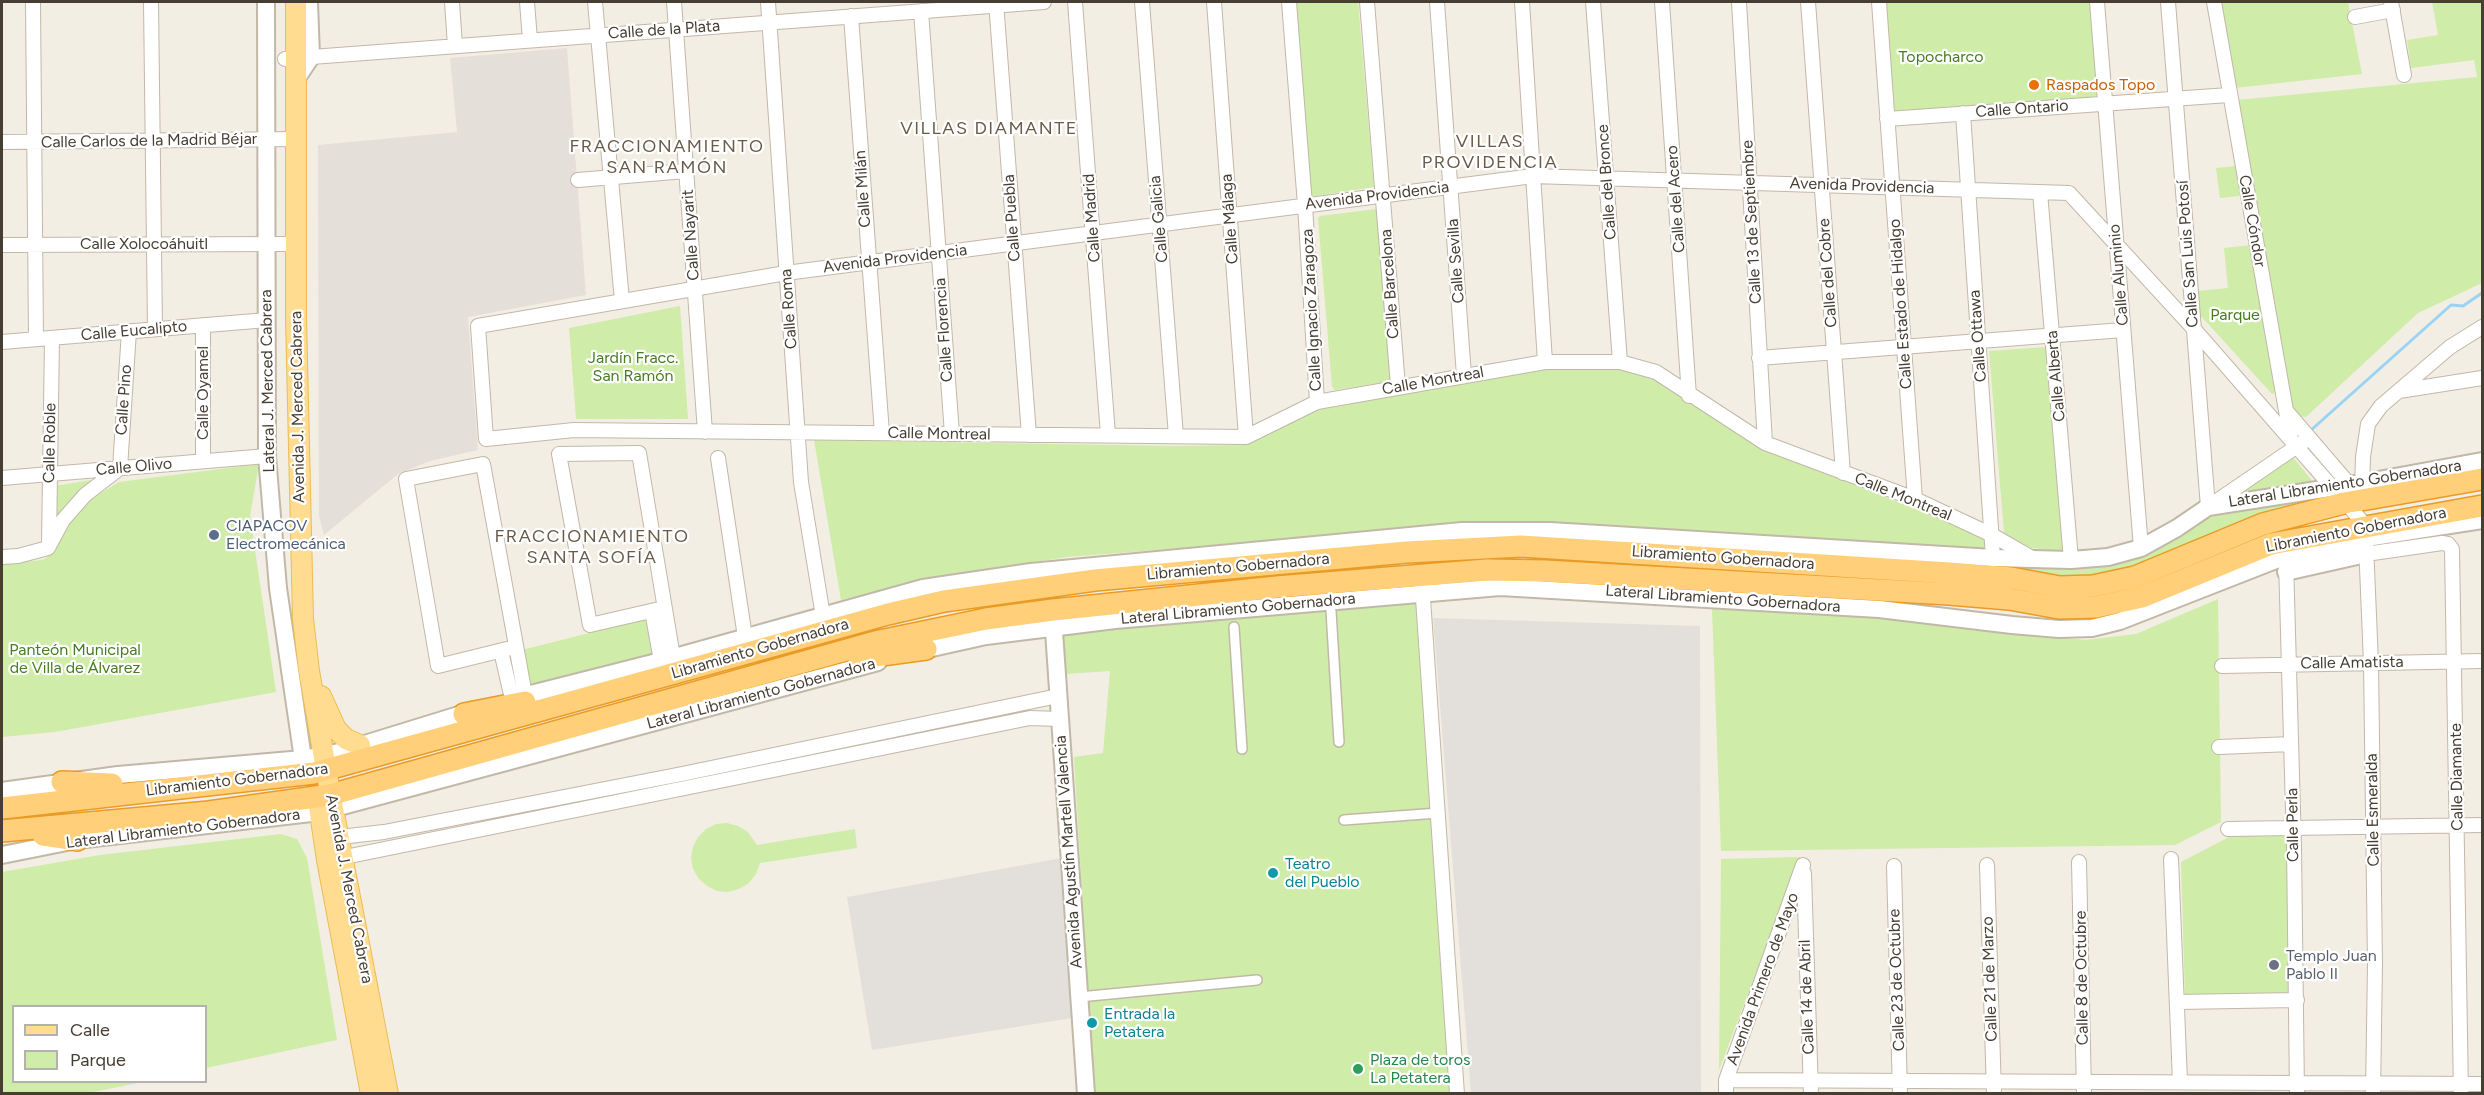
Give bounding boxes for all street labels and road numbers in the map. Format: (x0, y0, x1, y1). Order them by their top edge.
street label: Calle de la Plata (607, 17, 721, 43)
street label: Calle Ontario (1975, 96, 2069, 122)
street label: Calle del Bronce (1593, 124, 1621, 240)
street label: Calle Carlos de la Madrid Béjar (41, 130, 257, 152)
street label: Calle 13 de Septiembre (1738, 139, 1766, 305)
street label: Calle del Acero (1663, 145, 1689, 253)
street label: Calle Milán (851, 150, 875, 228)
street label: Calle Madrid (1079, 173, 1105, 263)
street label: Calle Málaga (1217, 173, 1243, 265)
street label: Calle Cóndor (2234, 173, 2270, 269)
street label: Calle Puebla (999, 174, 1025, 262)
street label: Avenida Providencia (1789, 174, 1935, 198)
street label: Calle Galicia (1146, 175, 1172, 263)
street label: Avenida Providencia (1304, 178, 1450, 214)
street label: Calle San Luis Potosí (2173, 180, 2203, 328)
street label: Calle Nayarit (678, 189, 704, 281)
street label: Calle Sevilla (1443, 218, 1469, 304)
street label: Calle del Cobre (1815, 218, 1841, 328)
street label: Calle Estado de Hidalgo (1885, 218, 1917, 390)
street label: Calle Aluminio (2105, 223, 2133, 327)
street label: Calle Ignacio Zaragoza (1298, 228, 1326, 392)
street label: Calle Barcelona (1377, 228, 1403, 340)
street label: Calle Xolocoáhuitl (80, 234, 208, 254)
street label: Avenida Providencia (822, 241, 968, 277)
street label: Calle Roma (777, 268, 801, 350)
street label: Calle Florencia (931, 277, 957, 383)
street label: Lateral J. Merced Cabrera (257, 289, 279, 473)
street label: Calle Ottawa (1965, 289, 1991, 383)
street label: Avenida J. Merced Cabrera (287, 311, 309, 503)
street label: Calle Eucalipto (80, 317, 188, 345)
street label: Calle Alberta (2042, 330, 2070, 422)
street label: Calle Oyamel (193, 346, 213, 440)
street label: Calle Montreal (1381, 363, 1485, 399)
street label: Calle Pino (112, 364, 136, 436)
street label: Calle Roble (40, 403, 60, 483)
street label: Calle Montreal (887, 424, 991, 444)
street label: Calle Olivo (95, 454, 173, 480)
street label: Lateral Libramiento Gobernadora (2227, 456, 2463, 512)
street label: Calle Montreal (1852, 469, 1954, 525)
street label: Libramiento Gobernadora (2264, 503, 2448, 557)
street label: Libramiento Gobernadora (1631, 542, 1815, 574)
street label: Libramiento Gobernadora (1146, 549, 1330, 585)
street label: Lateral Libramiento Gobernadora (1605, 581, 1841, 617)
street label: Lateral Libramiento Gobernadora (1120, 589, 1356, 629)
street label: Libramiento Gobernadora (669, 614, 851, 684)
street label: Calle Amatista (2300, 652, 2404, 674)
street label: Lateral Libramiento Gobernadora (645, 654, 877, 734)
street label: Calle Diamante (2446, 723, 2468, 831)
street label: Avenida Agustín Martell Valencia (1051, 735, 1087, 969)
street label: Calle Esmeralda (2362, 753, 2384, 867)
street label: Libramiento Gobernadora (145, 759, 329, 801)
street label: Calle Perla (2283, 788, 2303, 862)
street label: Avenida J. Merced Cabrera (321, 793, 377, 985)
street label: Lateral Libramiento Gobernadora (65, 805, 301, 853)
street label: Avenida Primero de Mayo (1723, 890, 1803, 1068)
street label: Calle 23 de Octubre (1885, 908, 1909, 1052)
street label: Calle 8 de Octubre (2071, 910, 2093, 1046)
street label: Calle 21 de Marzo (1978, 916, 2002, 1042)
street label: Calle 14 de Abril (1795, 939, 1819, 1055)

